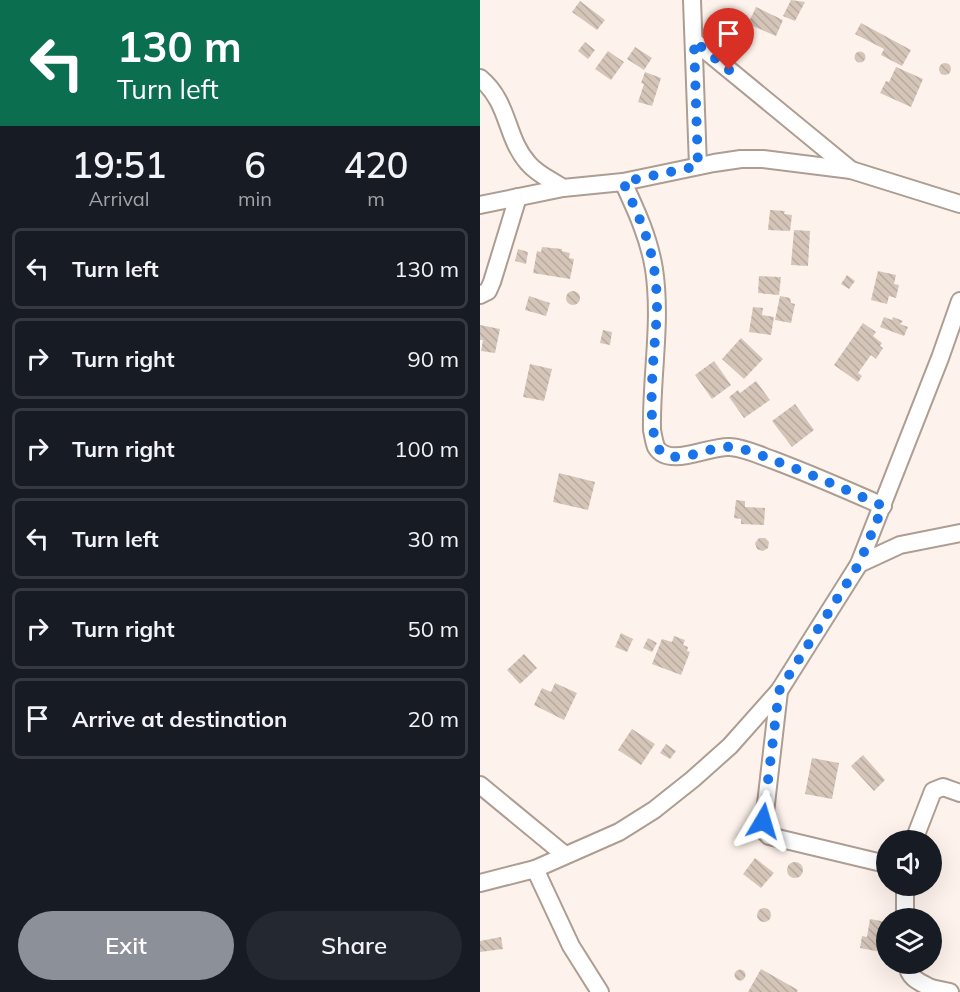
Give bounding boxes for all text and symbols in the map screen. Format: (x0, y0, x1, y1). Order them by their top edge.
pin (703, 8, 754, 70)
icon: arrive (712, 17, 745, 50)
text: 130 m (117, 20, 242, 73)
icon: left (18, 24, 96, 102)
text: Turn left (117, 72, 219, 106)
text: 19:51 (72, 142, 166, 187)
text: 6 (244, 142, 266, 187)
text: 420 (344, 142, 408, 187)
text: Arrival (88, 186, 150, 211)
text: min (238, 186, 272, 211)
text: m (367, 186, 385, 211)
icon: left (21, 252, 54, 285)
text: Turn left (72, 255, 159, 283)
text: 130 m (394, 255, 459, 283)
icon: right (21, 342, 54, 375)
text: Turn right (72, 345, 175, 373)
text: 90 m (408, 345, 459, 373)
icon: right (21, 432, 54, 465)
text: Turn right (72, 435, 175, 463)
text: 100 m (394, 435, 459, 463)
icon: left (21, 522, 54, 555)
text: Turn left (72, 525, 159, 553)
text: 30 m (408, 525, 459, 553)
icon: right (21, 612, 54, 645)
text: Turn right (72, 615, 175, 643)
text: 50 m (408, 615, 459, 643)
icon: arrive (21, 702, 54, 735)
text: Arrive at destination (72, 705, 287, 733)
text: 20 m (408, 705, 459, 733)
position arrow (731, 789, 795, 853)
map controls (876, 830, 942, 974)
button: sound (876, 830, 942, 896)
button: layers (876, 908, 942, 974)
button: Exit (18, 911, 234, 980)
button: Share (246, 911, 462, 980)

